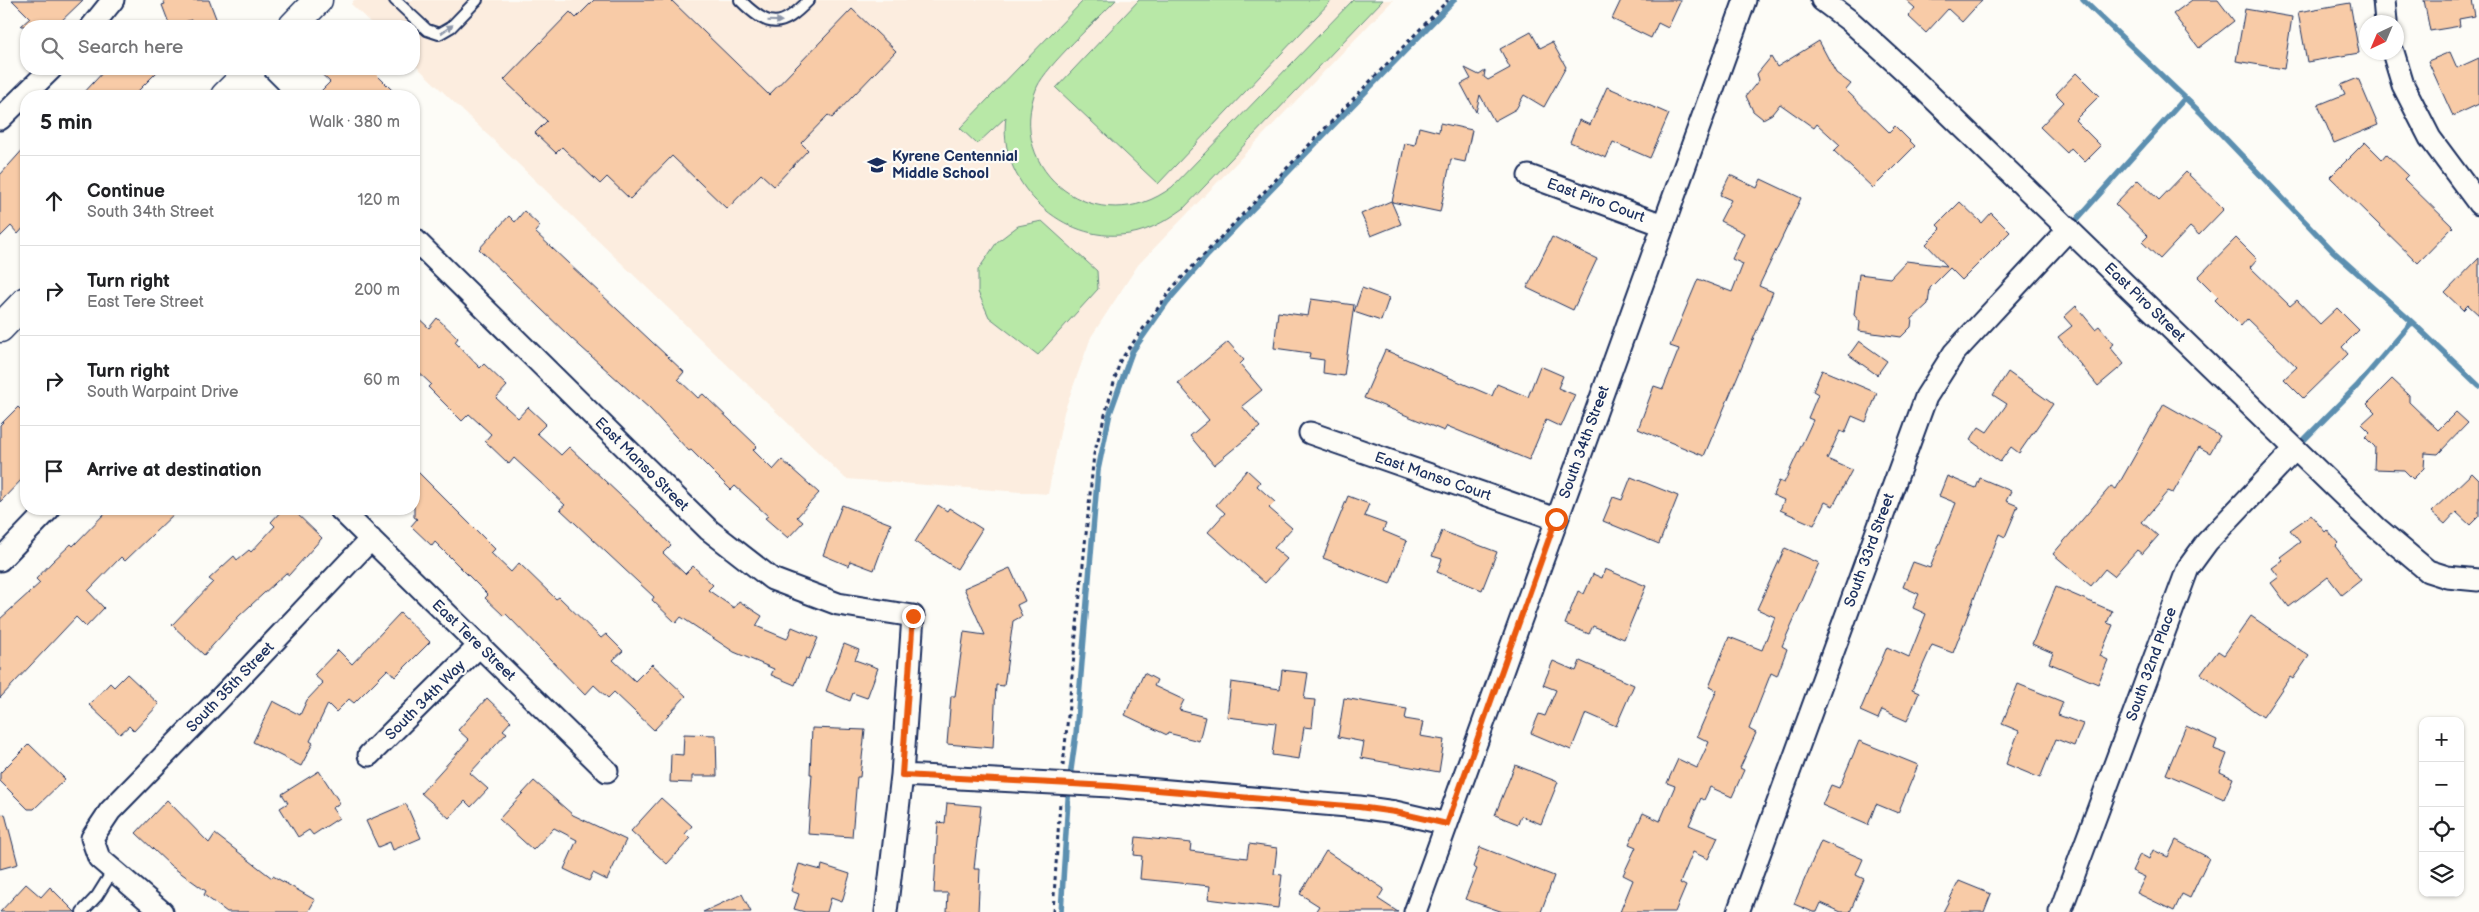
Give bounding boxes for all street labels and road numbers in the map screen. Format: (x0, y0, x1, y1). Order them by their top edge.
street label: East Piro Court (1544, 174, 1648, 227)
street label: East Piro Street (2100, 259, 2190, 346)
street label: South 34th Street (1555, 383, 1614, 501)
street label: East Manso Street (591, 413, 693, 516)
street label: East Manso Court (1372, 448, 1494, 505)
street label: South 33rd Street (1840, 490, 1899, 610)
street label: East Tere Street (428, 596, 520, 685)
street label: South 32nd Place (2122, 604, 2181, 724)
street label: South 35th Street (182, 638, 279, 737)
street label: South 34th Way (381, 656, 470, 744)

